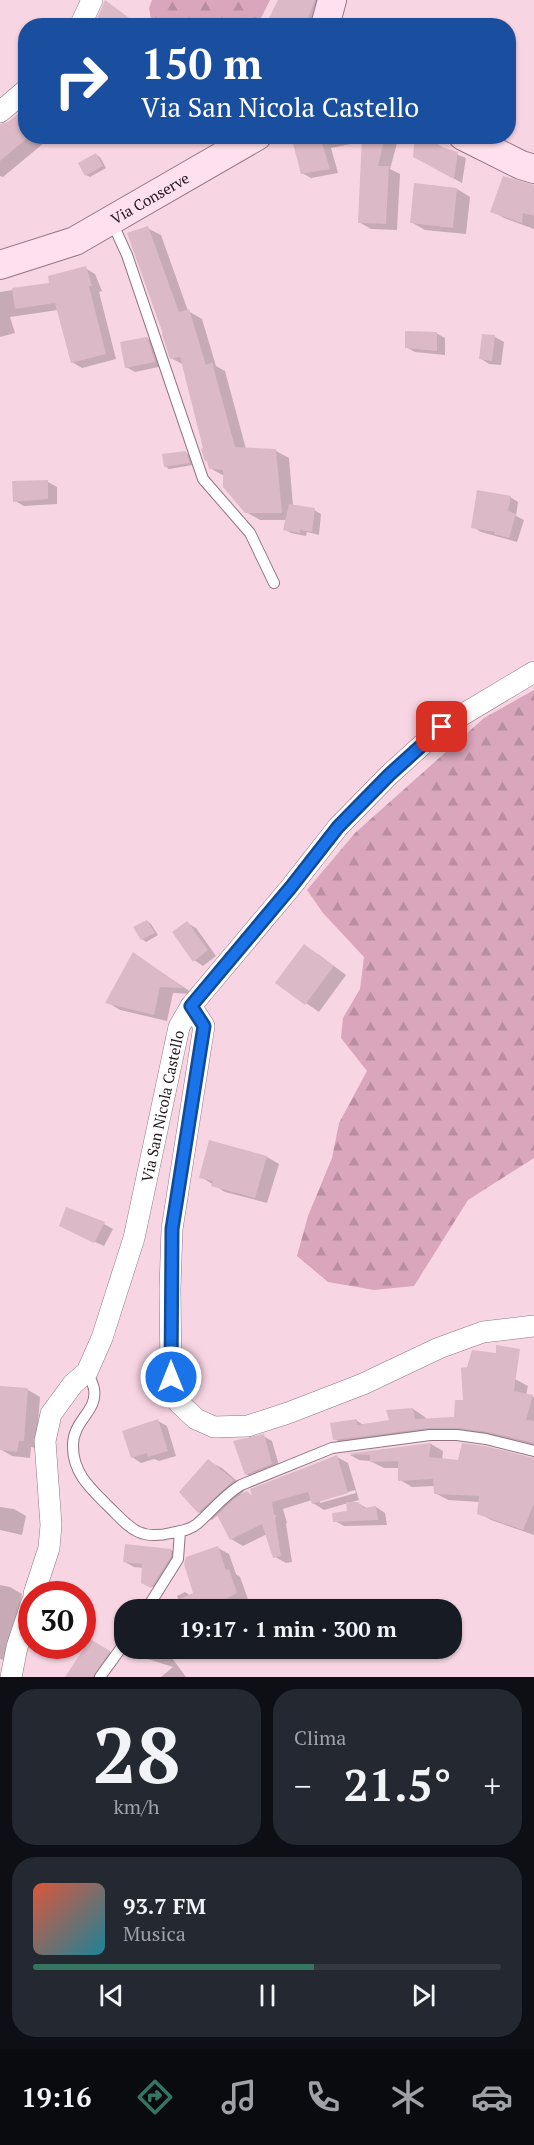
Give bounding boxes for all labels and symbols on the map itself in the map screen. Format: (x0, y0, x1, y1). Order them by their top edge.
street label: Via Conserve (107, 167, 193, 228)
pin (416, 701, 467, 752)
street label: Via San Nicola Castello (136, 1028, 188, 1184)
position arrow (139, 1345, 203, 1409)
speed limit sign: 30 (18, 1581, 96, 1659)

